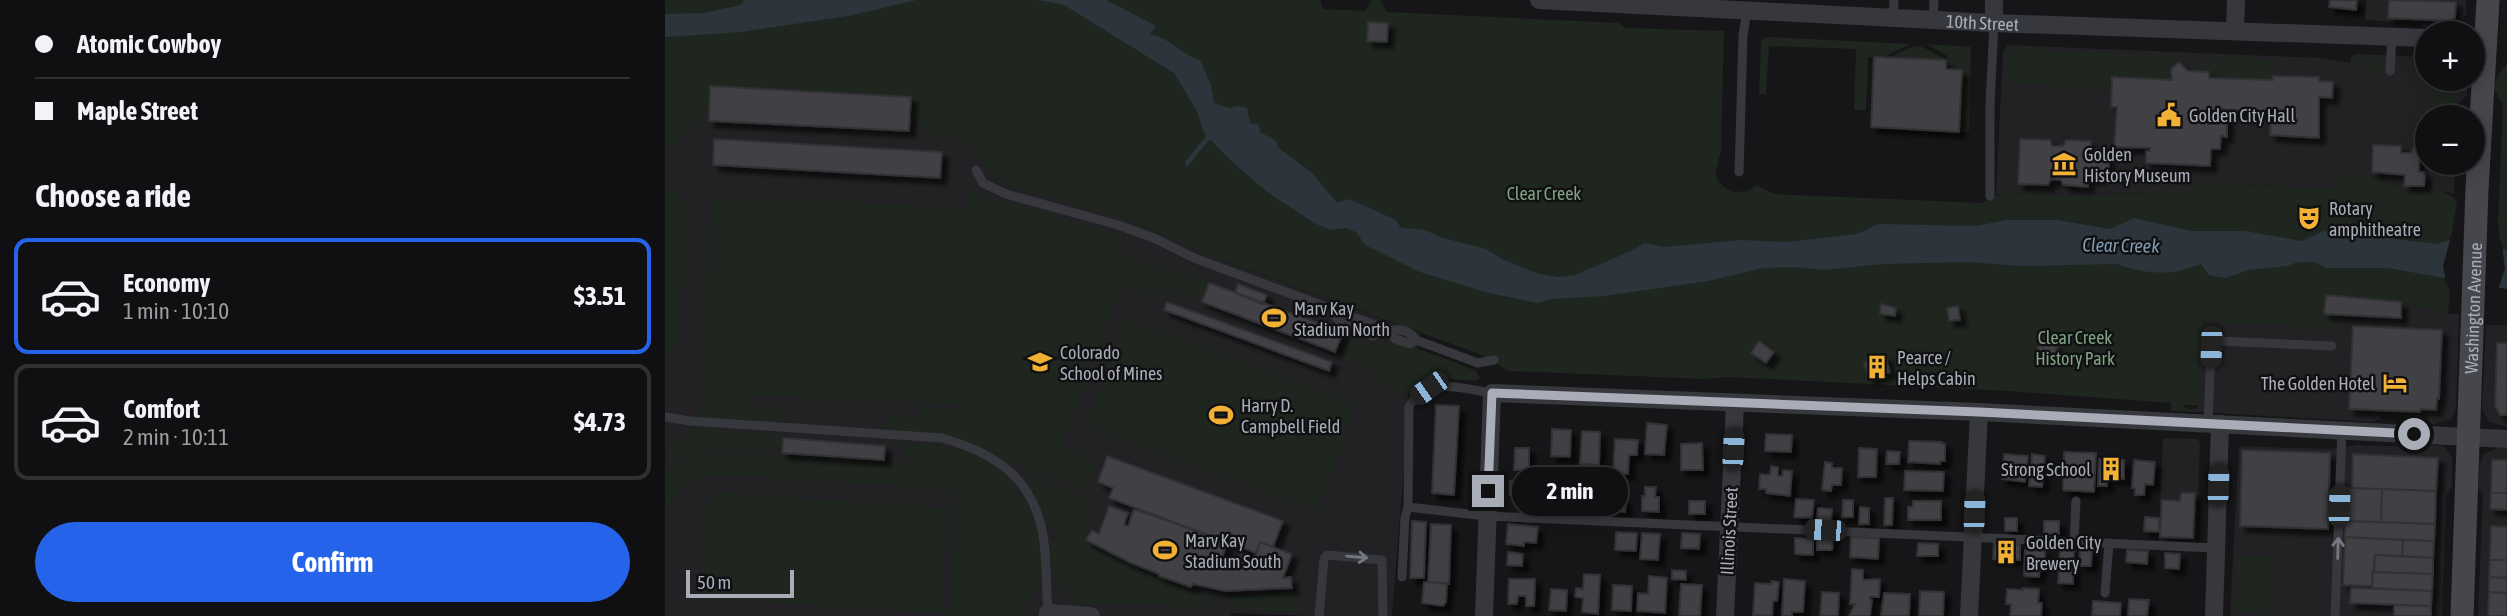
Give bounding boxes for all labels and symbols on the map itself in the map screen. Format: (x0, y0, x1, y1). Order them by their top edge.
street label: 10th Street (1946, 10, 2019, 34)
public building icon: Golden City Hall (2155, 101, 2183, 129)
place label: Golden City Hall (2189, 105, 2295, 126)
place label: Golden History Museum (2084, 144, 2191, 186)
museum icon: Golden History Museum (2050, 150, 2078, 178)
park label: Clear Creek (1507, 183, 1581, 204)
place label: Rotary amphitheatre (2329, 198, 2421, 240)
theatre icon: Rotary amphitheatre (2295, 204, 2323, 232)
water label: Clear Creek (2082, 233, 2161, 257)
street label: Washington Avenue (2460, 242, 2486, 374)
place label: Marv Kay Stadium North (1294, 298, 1390, 340)
sports icon: Marv Kay Stadium North (1260, 304, 1288, 332)
car (2200, 326, 2223, 368)
park label: Clear Creek History Park (2035, 327, 2115, 369)
place label: Colorado School of Mines (1060, 342, 1162, 384)
place label: Pearce / Helps Cabin (1897, 347, 1976, 389)
school or university icon: Colorado School of Mines (1026, 348, 1054, 376)
building icon: Pearce / Helps Cabin (1863, 353, 1891, 381)
car (1406, 367, 1453, 409)
hotel icon: The Golden Hotel (2381, 369, 2409, 397)
place label: The Golden Hotel (2261, 373, 2375, 394)
place label: Harry D. Campbell Field (1241, 395, 1340, 437)
sports icon: Harry D. Campbell Field (1207, 401, 1235, 429)
route start (2398, 418, 2430, 450)
car (1722, 427, 1745, 471)
building icon: Strong School (2097, 455, 2125, 483)
place label: Strong School (2001, 459, 2091, 480)
car (2207, 464, 2230, 506)
callout: 2 min (1513, 466, 1628, 516)
route end (1472, 475, 1504, 507)
car (2328, 485, 2351, 527)
street label: Illinois Street (1716, 487, 1742, 575)
car (1963, 491, 1986, 533)
car (1804, 518, 1847, 542)
place label: Marv Kay Stadium South (1185, 530, 1282, 572)
place label: Golden City Brewery (2026, 532, 2101, 574)
sports icon: Marv Kay Stadium South (1151, 536, 1179, 564)
one-way arrow (2331, 537, 2344, 560)
building icon: Golden City Brewery (1992, 538, 2020, 566)
one-way arrow (1345, 551, 1367, 564)
scale bar (686, 567, 795, 599)

